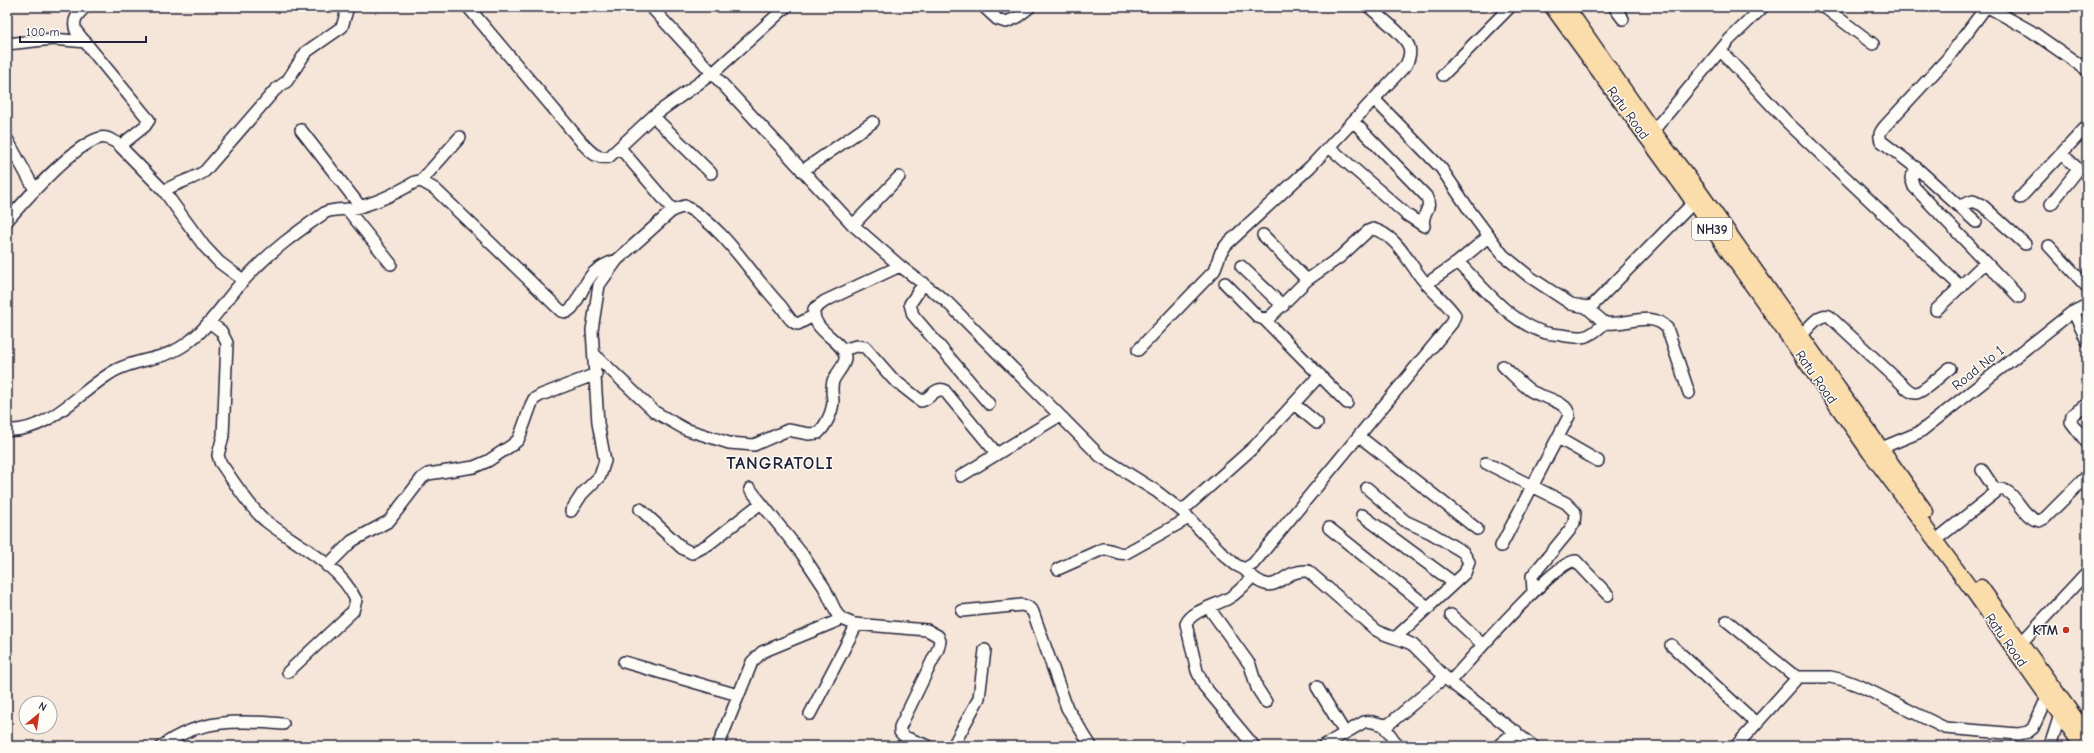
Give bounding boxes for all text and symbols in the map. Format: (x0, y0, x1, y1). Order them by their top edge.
scale bar (20, 18, 146, 44)
text: 100 m (26, 25, 59, 39)
street label: Ratu Road (1603, 83, 1653, 143)
road number: NH39 (1692, 218, 1732, 240)
street label: Road No 1 (1949, 342, 2007, 394)
street label: Ratu Road (1791, 347, 1841, 407)
district label: TANGRATOLI (726, 453, 834, 474)
street label: Ratu Road (1981, 610, 2031, 670)
place label: KTM (2032, 622, 2058, 639)
marker: KTM (2061, 625, 2071, 635)
north arrow (18, 695, 58, 735)
text: N (36, 699, 49, 714)

